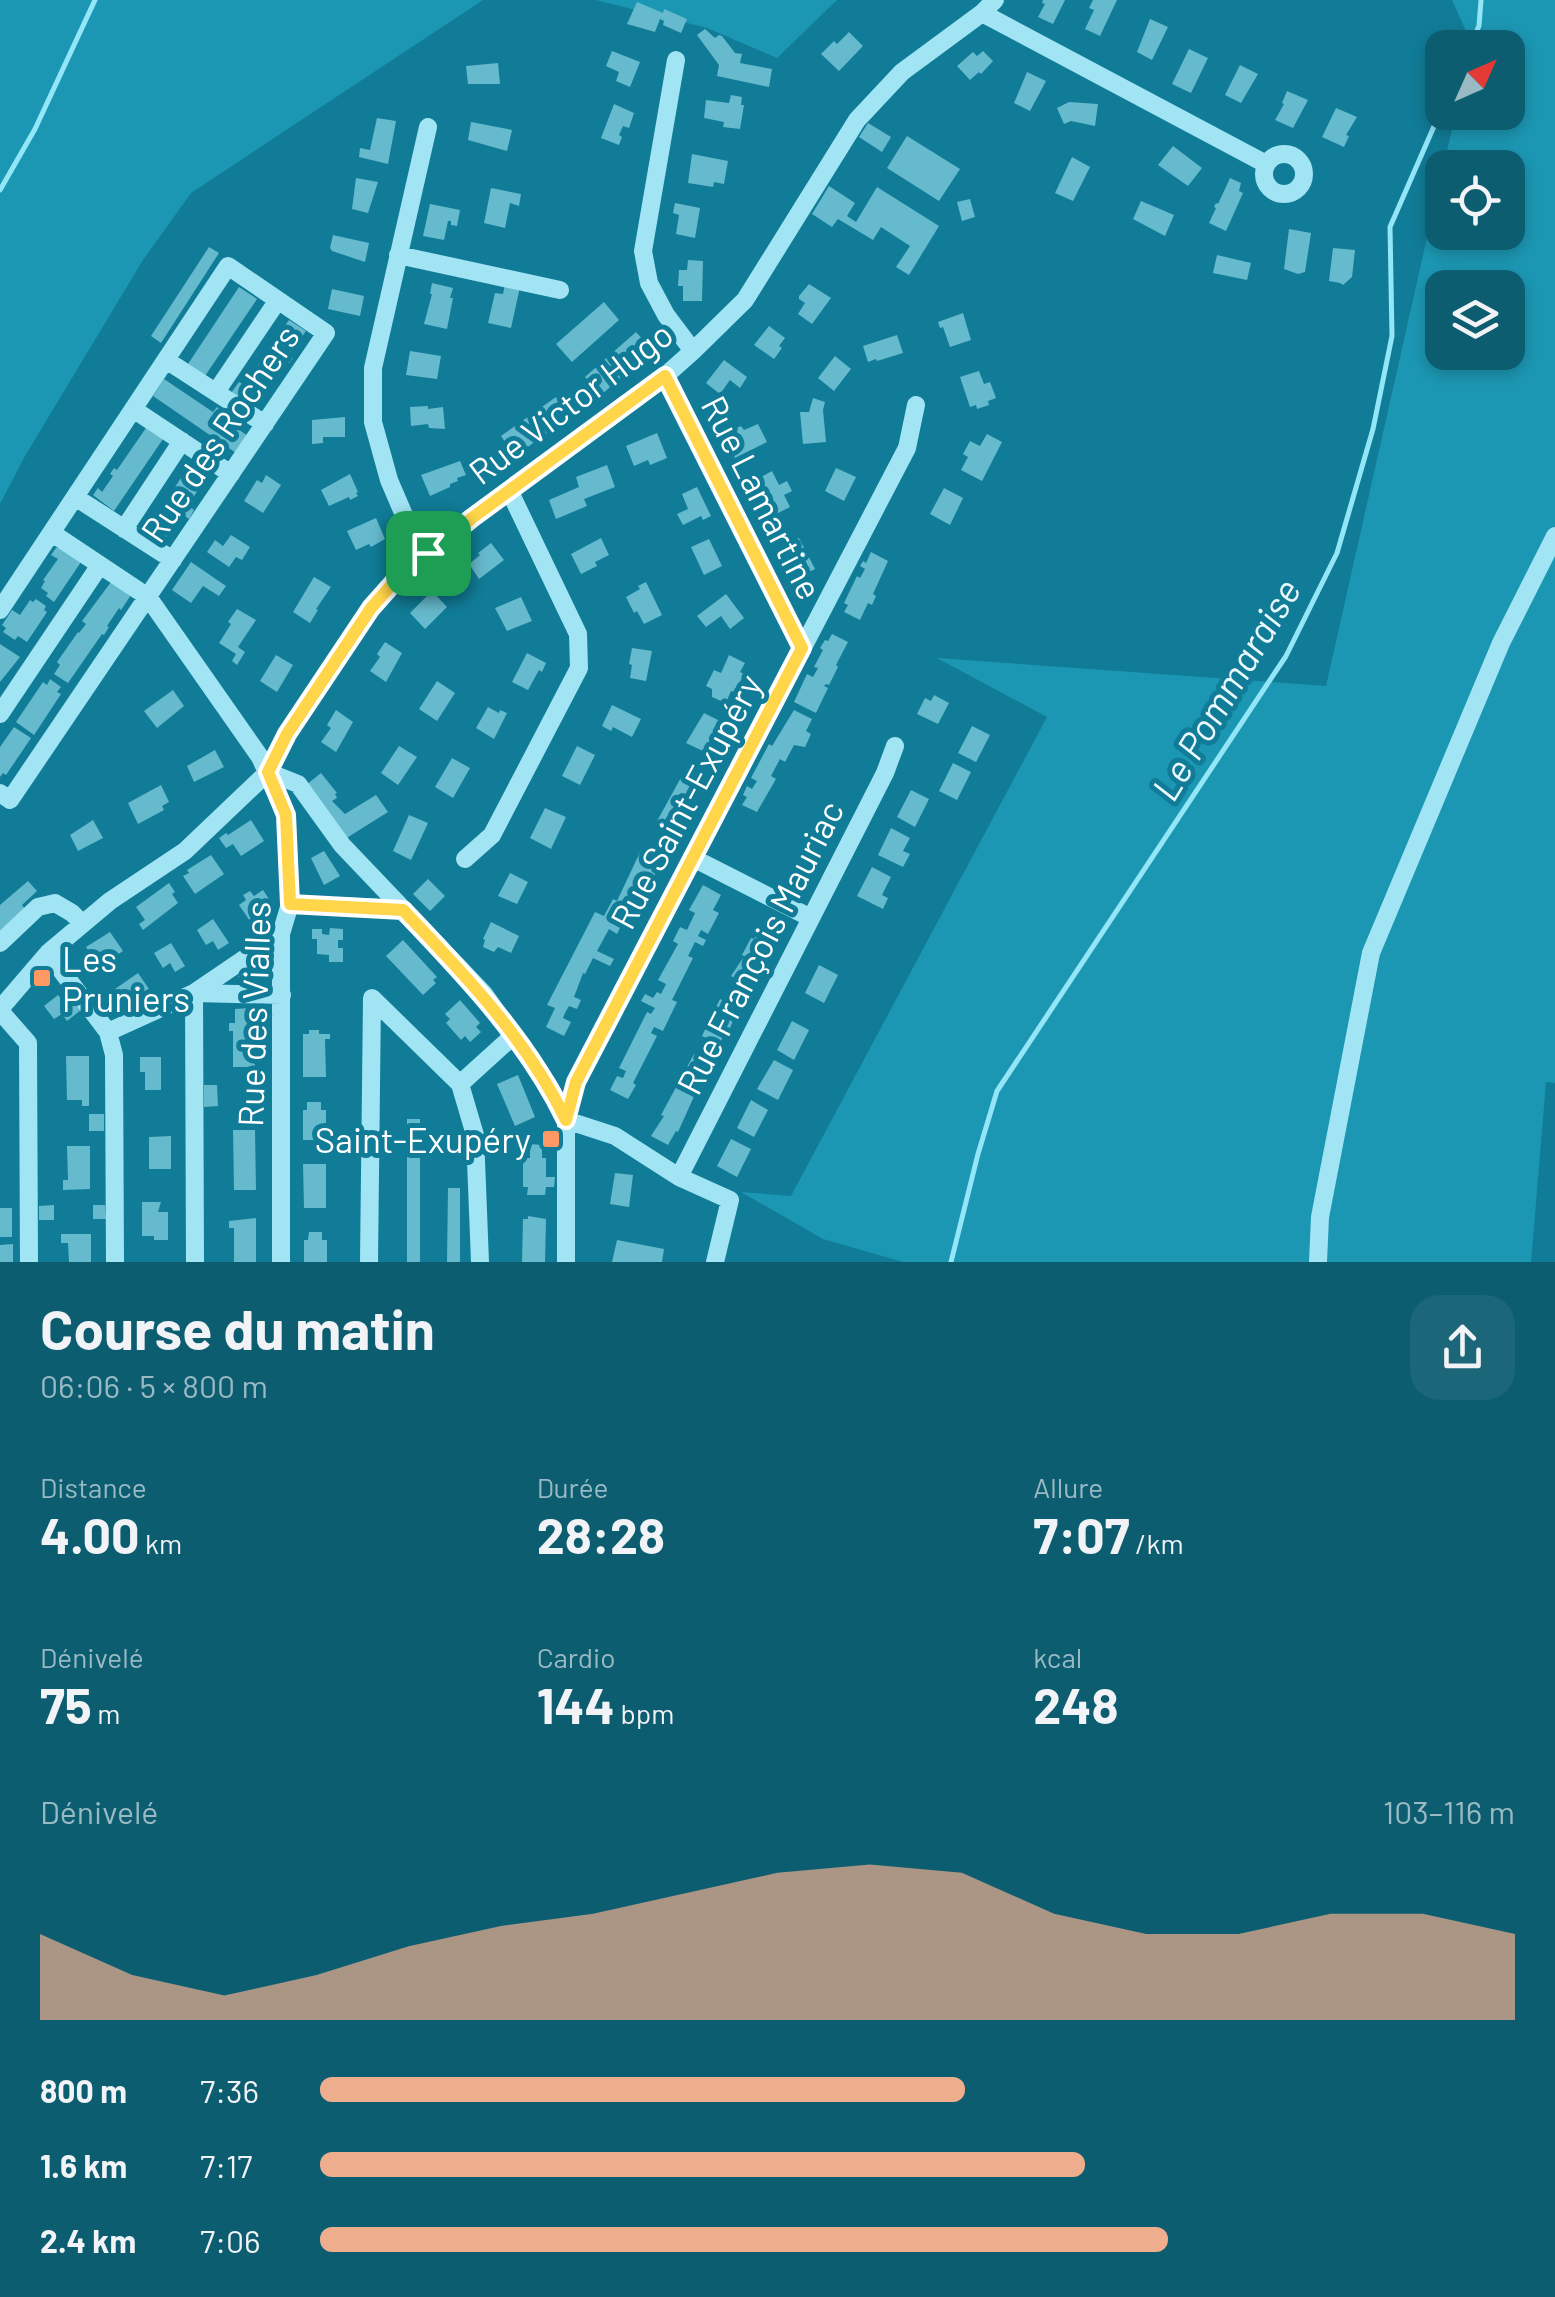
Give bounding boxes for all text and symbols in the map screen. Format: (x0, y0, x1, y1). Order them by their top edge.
north arrow (1425, 30, 1525, 130)
map controls (1425, 30, 1525, 370)
button: locate (1425, 150, 1525, 250)
button: layers (1425, 270, 1525, 370)
street label: Rue Victor Hugo (460, 312, 680, 492)
street label: Rue des Rochers (131, 317, 307, 549)
street label: Rue Lamartine (694, 388, 832, 606)
pin (386, 511, 471, 596)
icon: arrive (401, 526, 456, 581)
water label: Le Pommaraise (1141, 570, 1309, 808)
street label: Rue Saint-Exupéry (600, 667, 770, 935)
street label: Rue François Mauriac (667, 793, 851, 1101)
street label: Rue des Vialles (228, 900, 278, 1128)
place label: Les Pruniers (62, 937, 190, 1019)
marker: Les Pruniers (31, 967, 53, 989)
place label: Saint-Exupéry (315, 1118, 531, 1160)
marker: Saint-Exupéry (540, 1128, 562, 1150)
text: Course du matin (40, 1295, 435, 1361)
button: share (1410, 1295, 1515, 1400)
text: 06:06 · 5 × 800 m (40, 1366, 268, 1404)
text: Distance (40, 1470, 147, 1504)
text: Durée (537, 1470, 608, 1504)
text: Allure (1033, 1470, 1103, 1504)
text: 4.00 (40, 1504, 139, 1564)
text: 28:28 (537, 1504, 665, 1564)
text: 7:07 (1033, 1504, 1130, 1564)
text: km (139, 1526, 182, 1560)
text: /km (1130, 1526, 1184, 1560)
text: Dénivelé (40, 1640, 144, 1674)
text: Cardio (537, 1640, 616, 1674)
text: kcal (1033, 1640, 1082, 1674)
text: 75 (40, 1674, 92, 1734)
text: 144 (537, 1674, 615, 1734)
text: 248 (1033, 1674, 1119, 1734)
text: m (92, 1696, 121, 1730)
text: bpm (615, 1696, 674, 1730)
text: Dénivelé (40, 1792, 158, 1830)
text: 103–116 m (1383, 1792, 1515, 1830)
text: 800 m (40, 2071, 127, 2109)
text: 7:36 (200, 2071, 259, 2109)
text: 1.6 km (40, 2146, 127, 2184)
text: 7:17 (200, 2146, 252, 2184)
text: 2.4 km (40, 2221, 136, 2259)
text: 7:06 (200, 2221, 261, 2259)

